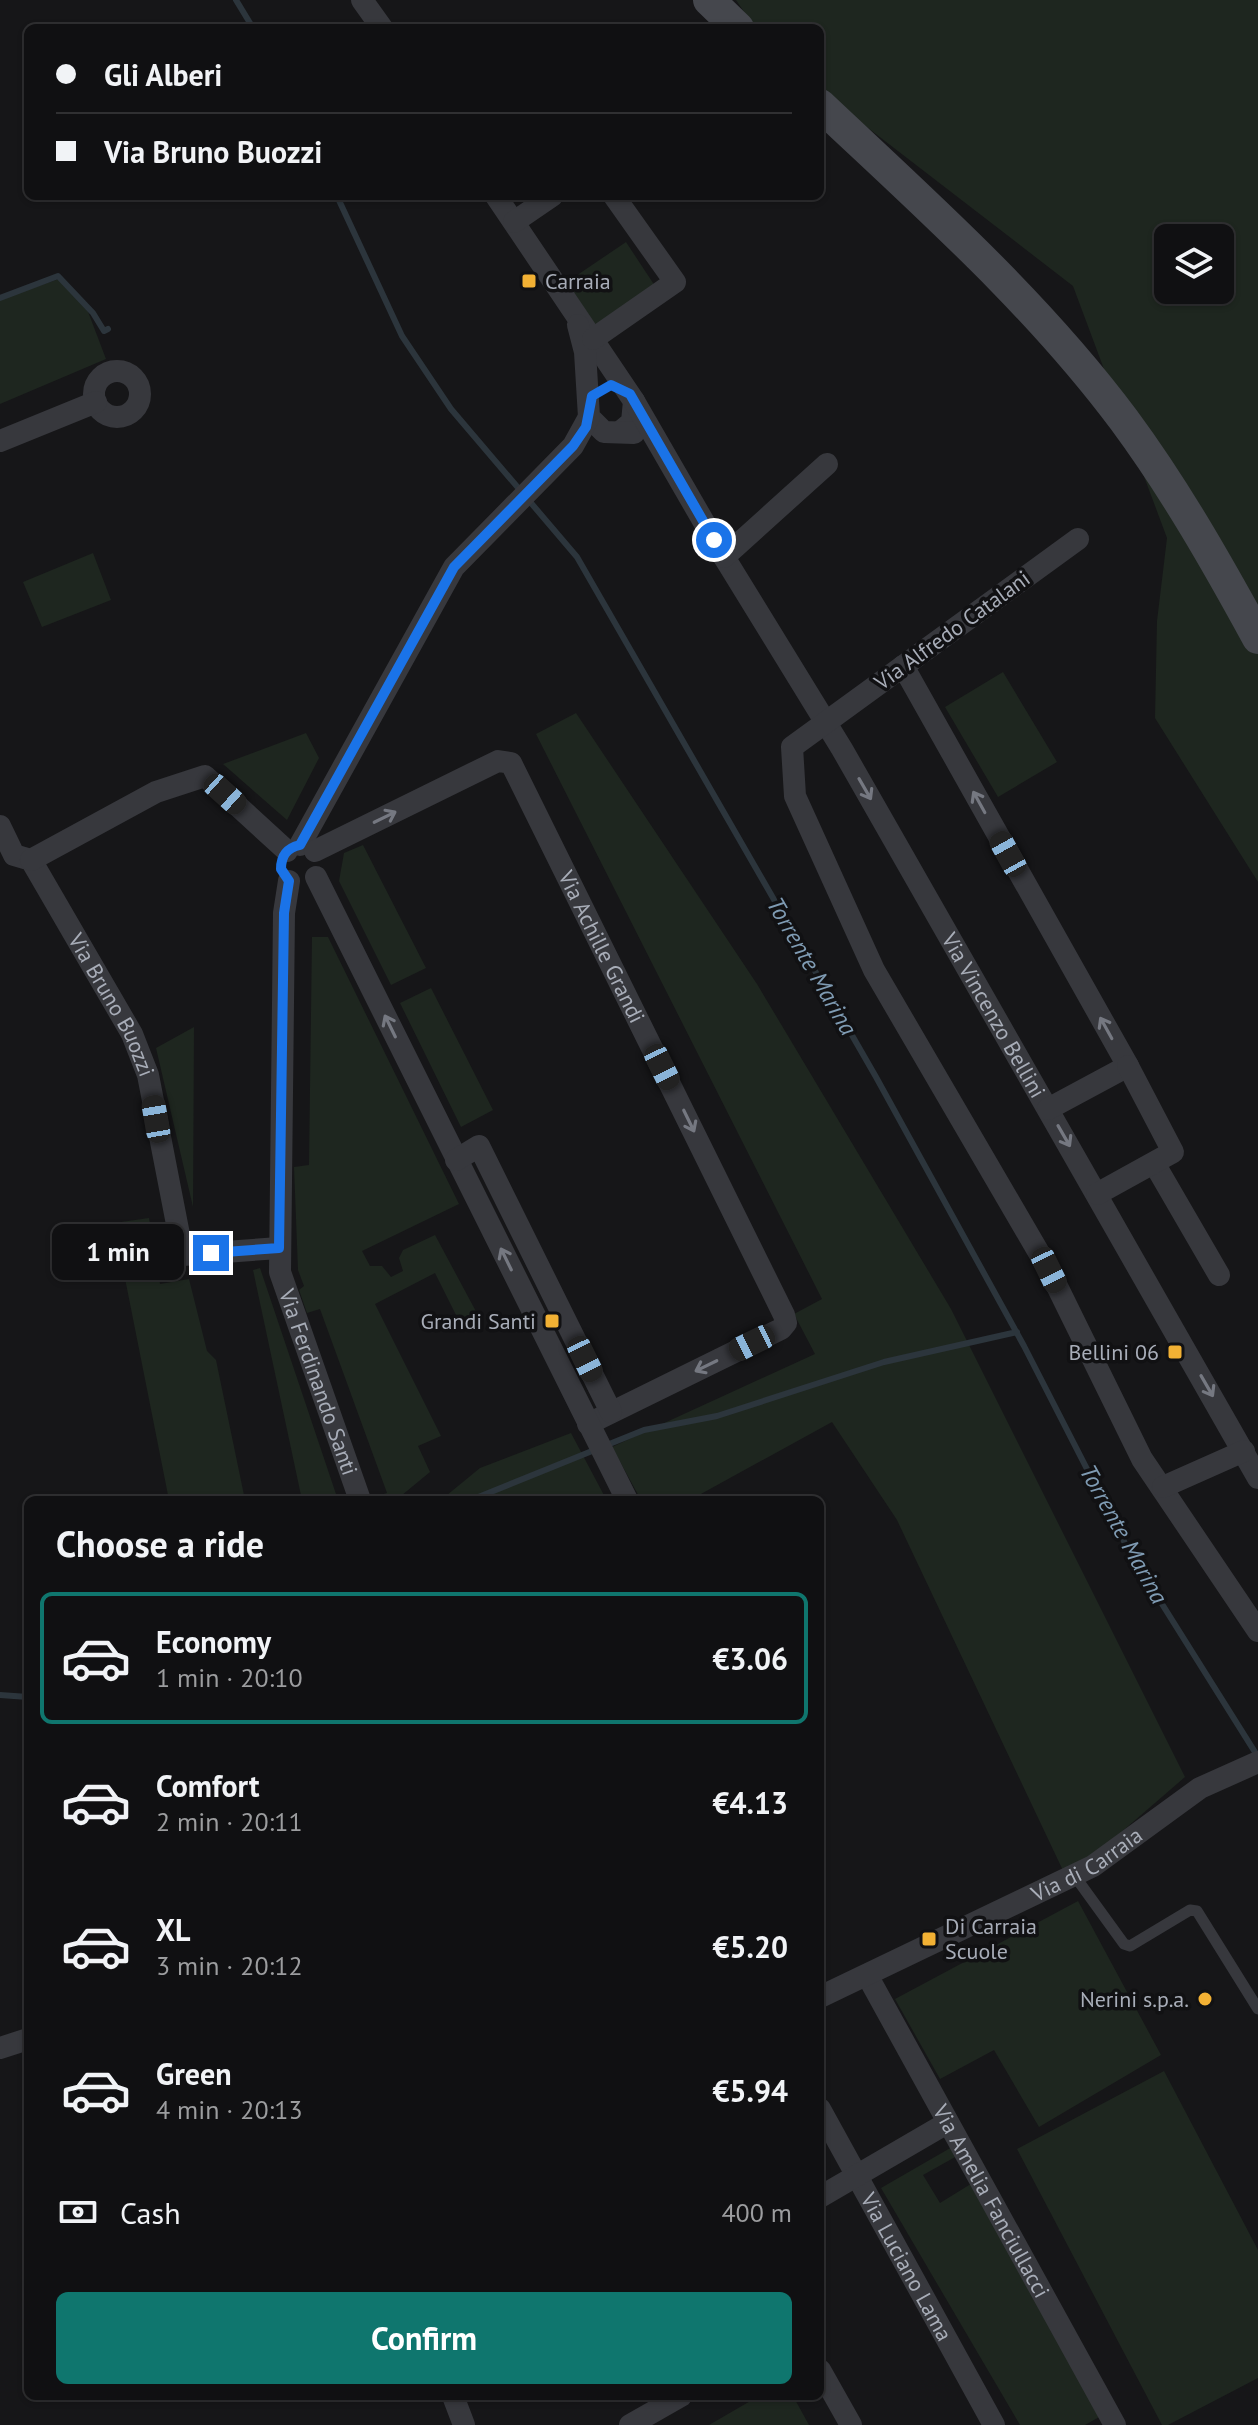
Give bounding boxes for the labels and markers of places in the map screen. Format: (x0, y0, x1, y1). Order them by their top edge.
place label: Carraia (545, 267, 611, 295)
marker: Carraia (520, 272, 538, 290)
place label: Grandi Santi (421, 1307, 536, 1335)
marker: Grandi Santi (543, 1312, 561, 1330)
place label: Bellini 06 (1068, 1338, 1159, 1366)
marker: Bellini 06 (1166, 1343, 1184, 1361)
place label: Di Carraia Scuole (945, 1912, 1037, 1965)
marker: Di Carraia Scuole (920, 1930, 938, 1948)
place label: Nerini s.p.a. (1080, 1985, 1189, 2013)
marker: Nerini s.p.a. (1196, 1990, 1214, 2008)

